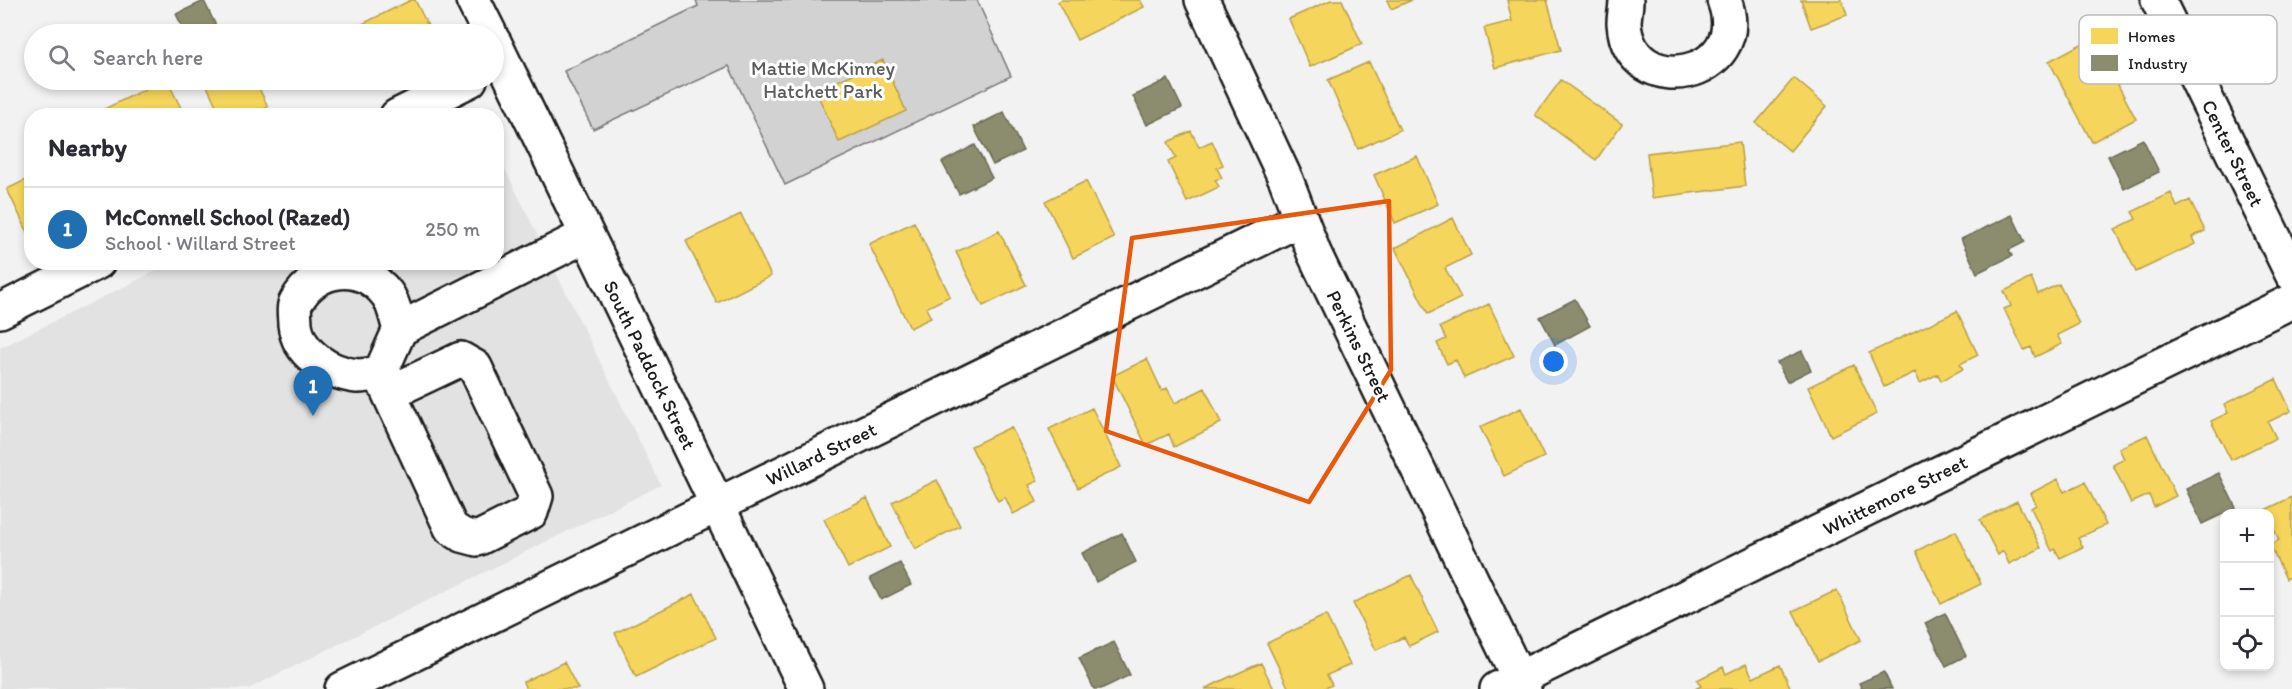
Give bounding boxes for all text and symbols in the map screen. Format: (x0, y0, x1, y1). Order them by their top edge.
legend (2079, 15, 2277, 84)
search box (24, 24, 504, 90)
text: Homes (2128, 27, 2175, 46)
icon: search (45, 41, 78, 74)
text: Search here (93, 44, 203, 71)
text: Industry (2128, 54, 2188, 73)
park label: Mattie McKinney Hatchett Park (751, 56, 896, 103)
street label: Center Street (2197, 96, 2269, 210)
text: Nearby (48, 131, 127, 163)
text: McConnell School (Razed) (105, 204, 350, 231)
text: 1 (63, 217, 72, 241)
text: 250 m (425, 217, 480, 241)
text: School · Willard Street (105, 231, 296, 255)
street label: South Paddock Street (599, 276, 701, 454)
street label: Perkins Street (1322, 286, 1396, 406)
your location (1539, 347, 1568, 376)
pin: 1 (294, 366, 332, 416)
street label: Willard Street (762, 417, 880, 491)
street label: Whittemore Street (1819, 450, 1971, 540)
map controls (2220, 509, 2274, 671)
button: + (2220, 509, 2274, 563)
button: − (2220, 563, 2274, 617)
button: locate (2220, 617, 2274, 671)

